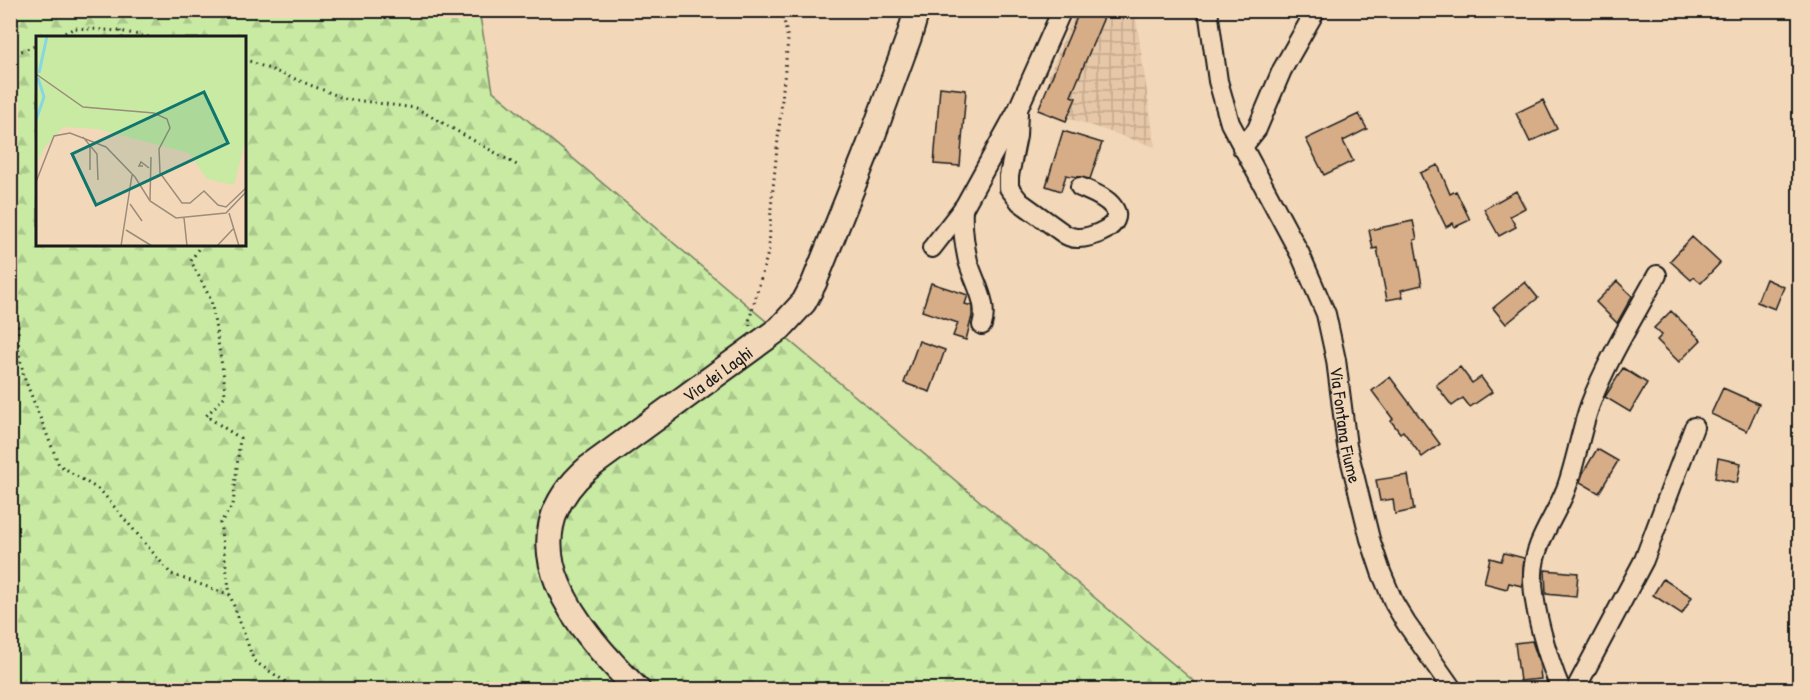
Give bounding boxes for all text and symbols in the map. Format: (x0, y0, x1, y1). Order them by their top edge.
inset map (36, 36, 246, 246)
street label: Via dei Laghi (677, 340, 758, 408)
street label: Via Fontana Fiume (1324, 365, 1368, 486)

